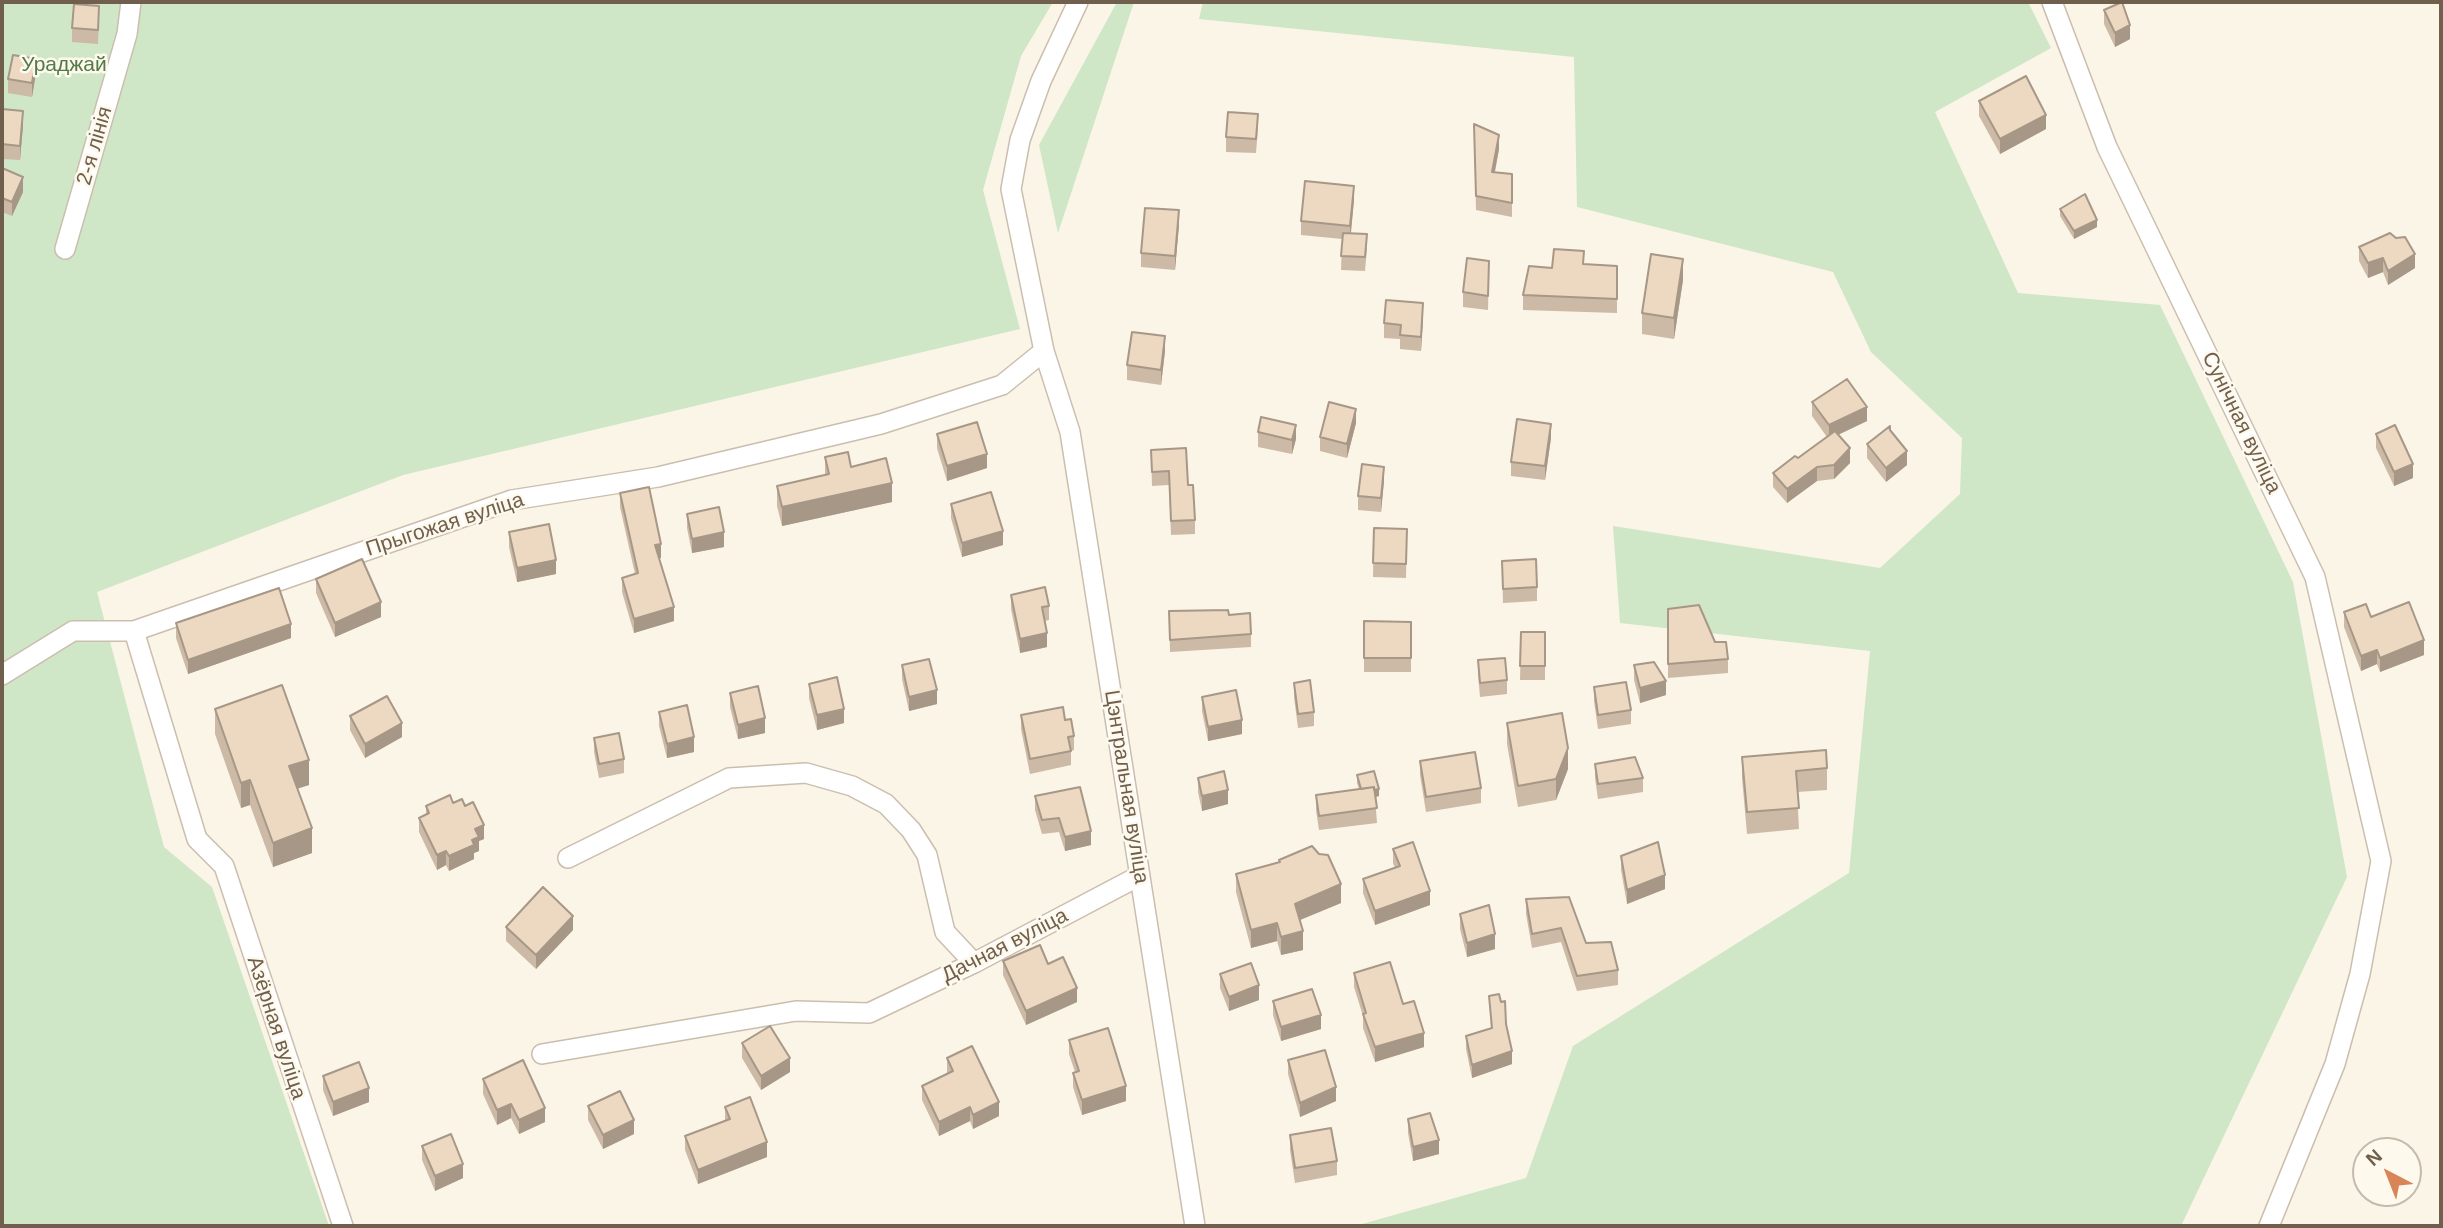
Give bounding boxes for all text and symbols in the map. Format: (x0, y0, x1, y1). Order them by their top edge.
park label: Ураджай (21, 52, 107, 78)
street label: 2-я лінія (72, 104, 118, 188)
street label: Сунічная вуліца (2196, 348, 2286, 498)
street label: Прыгожая вуліца (363, 488, 527, 562)
street label: Цэнтральная вуліца (1098, 688, 1154, 886)
street label: Дачная вуліца (938, 903, 1072, 989)
street label: Азёрная вуліца (241, 953, 311, 1103)
north arrow (2352, 1137, 2422, 1207)
text: N (2362, 1145, 2386, 1170)

